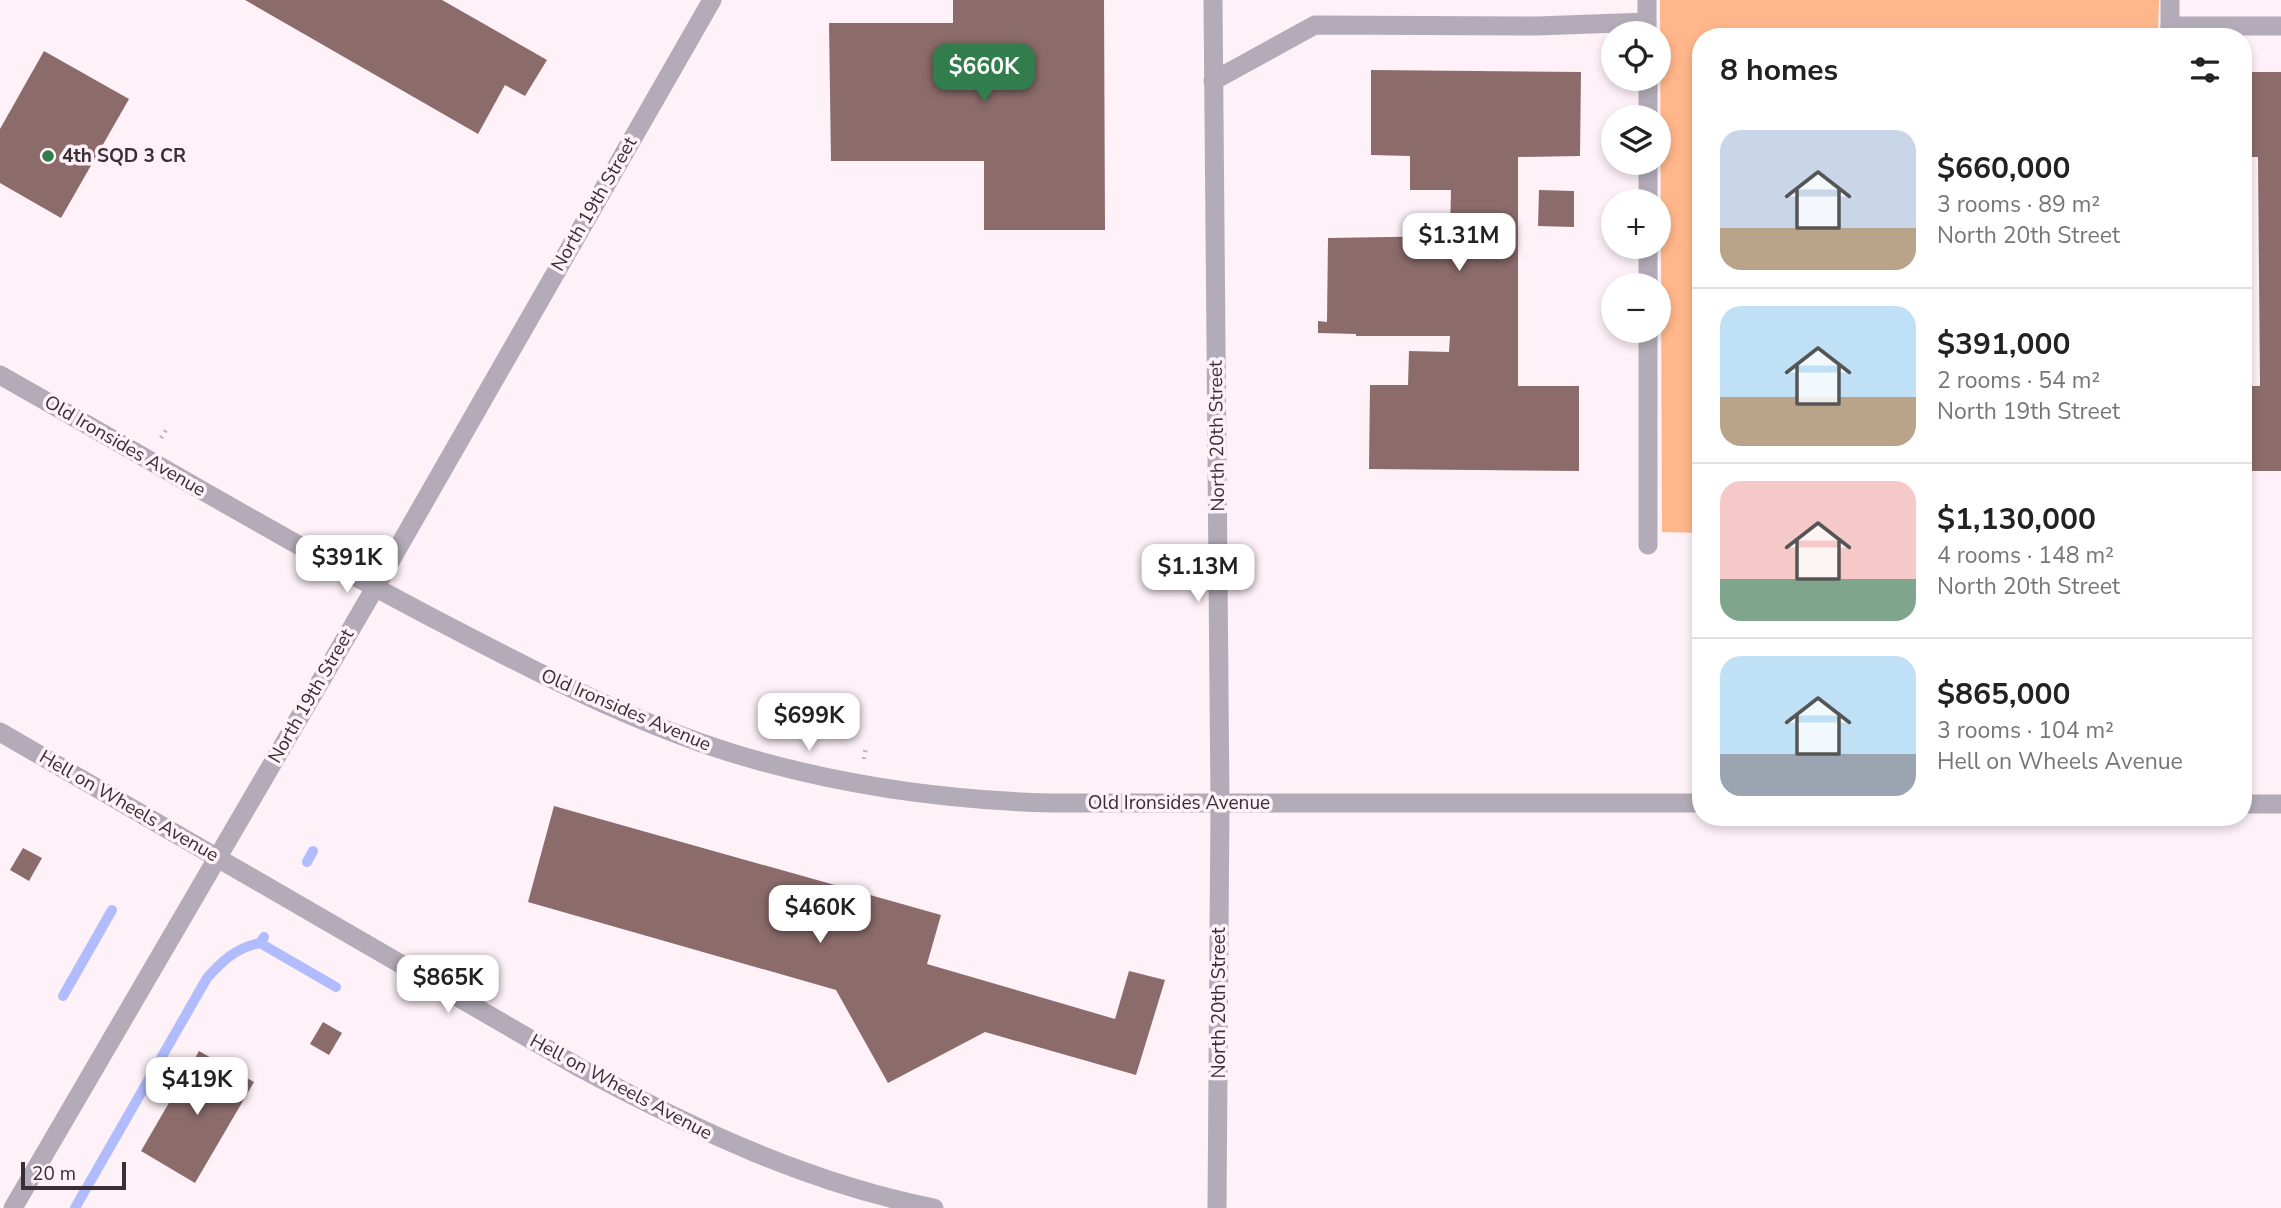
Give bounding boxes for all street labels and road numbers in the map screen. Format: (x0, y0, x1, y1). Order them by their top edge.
street label: North 19th Street (545, 132, 643, 276)
street label: North 20th Street (1203, 360, 1231, 512)
street label: Old Ironsides Avenue (40, 389, 210, 503)
street label: North 19th Street (262, 624, 360, 768)
street label: Old Ironsides Avenue (537, 662, 715, 758)
street label: Hell on Wheels Avenue (35, 744, 223, 868)
street label: Old Ironsides Avenue (1088, 790, 1270, 816)
street label: North 20th Street (1206, 927, 1232, 1079)
street label: Hell on Wheels Avenue (525, 1028, 717, 1146)

